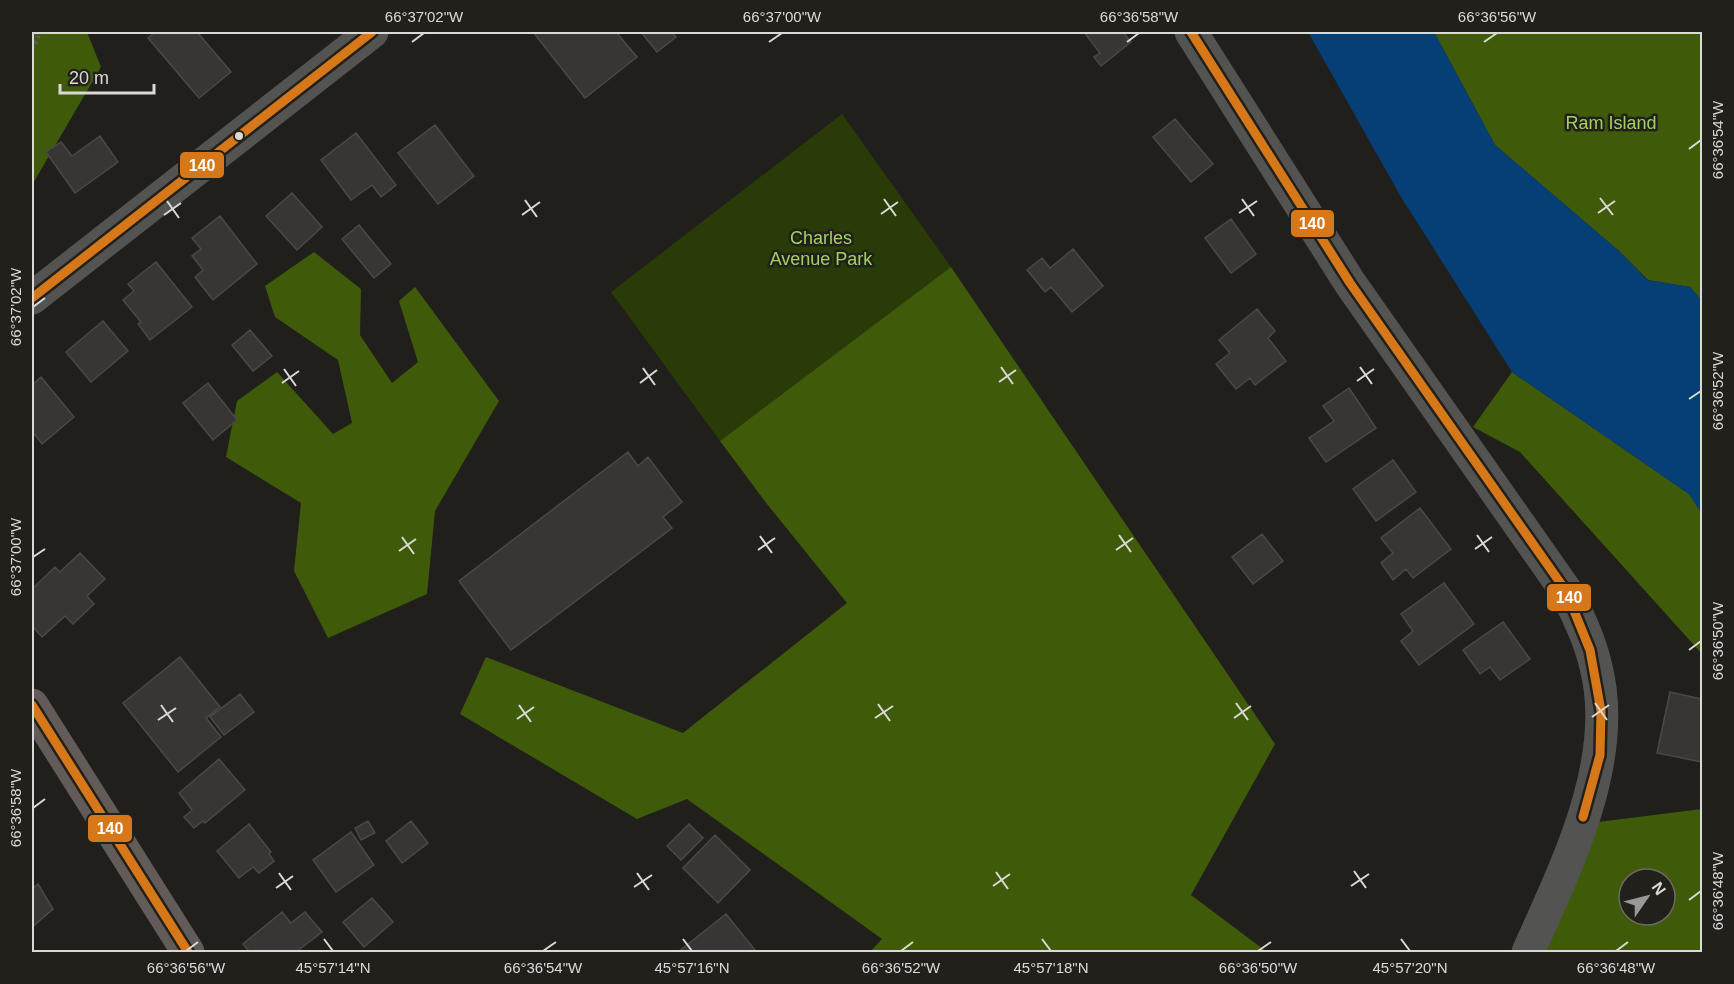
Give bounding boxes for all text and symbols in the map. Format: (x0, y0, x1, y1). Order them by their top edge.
text: 66°37'02"W (385, 8, 464, 25)
text: 66°37'00"W (743, 8, 822, 25)
text: 66°36'58"W (1100, 8, 1179, 25)
text: 66°36'56"W (1458, 8, 1537, 25)
scale bar (60, 57, 154, 95)
text: 20 m (69, 68, 109, 88)
text: 66°36'54"W (1709, 100, 1726, 179)
park label: Ram Island (1565, 113, 1657, 133)
unlabelled marker (233, 130, 245, 142)
line badge: 140 (179, 151, 225, 179)
text: 140 (189, 157, 215, 174)
line badge: 140 (1290, 209, 1335, 238)
text: 140 (1299, 215, 1325, 232)
park label: Charles Avenue Park (770, 228, 873, 269)
text: 66°37'02"W (7, 267, 24, 346)
text: 66°36'52"W (1709, 351, 1726, 430)
text: 66°37'00"W (7, 517, 24, 596)
line badge: 140 (1546, 583, 1592, 612)
text: 140 (1556, 589, 1582, 606)
text: 66°36'50"W (1709, 601, 1726, 680)
text: 66°36'58"W (7, 768, 24, 847)
line badge: 140 (87, 814, 133, 843)
text: 140 (97, 820, 123, 837)
text: 66°36'48"W (1709, 851, 1726, 930)
north arrow (1617, 867, 1677, 927)
text: N (1649, 879, 1669, 898)
text: 66°36'56"W (147, 959, 226, 976)
text: 45°57'14"N (295, 959, 371, 976)
text: 66°36'54"W (504, 959, 583, 976)
text: 45°57'16"N (654, 959, 730, 976)
text: 66°36'52"W (862, 959, 941, 976)
text: 45°57'18"N (1013, 959, 1089, 976)
text: 66°36'50"W (1219, 959, 1298, 976)
text: 45°57'20"N (1372, 959, 1448, 976)
text: 66°36'48"W (1577, 959, 1656, 976)

